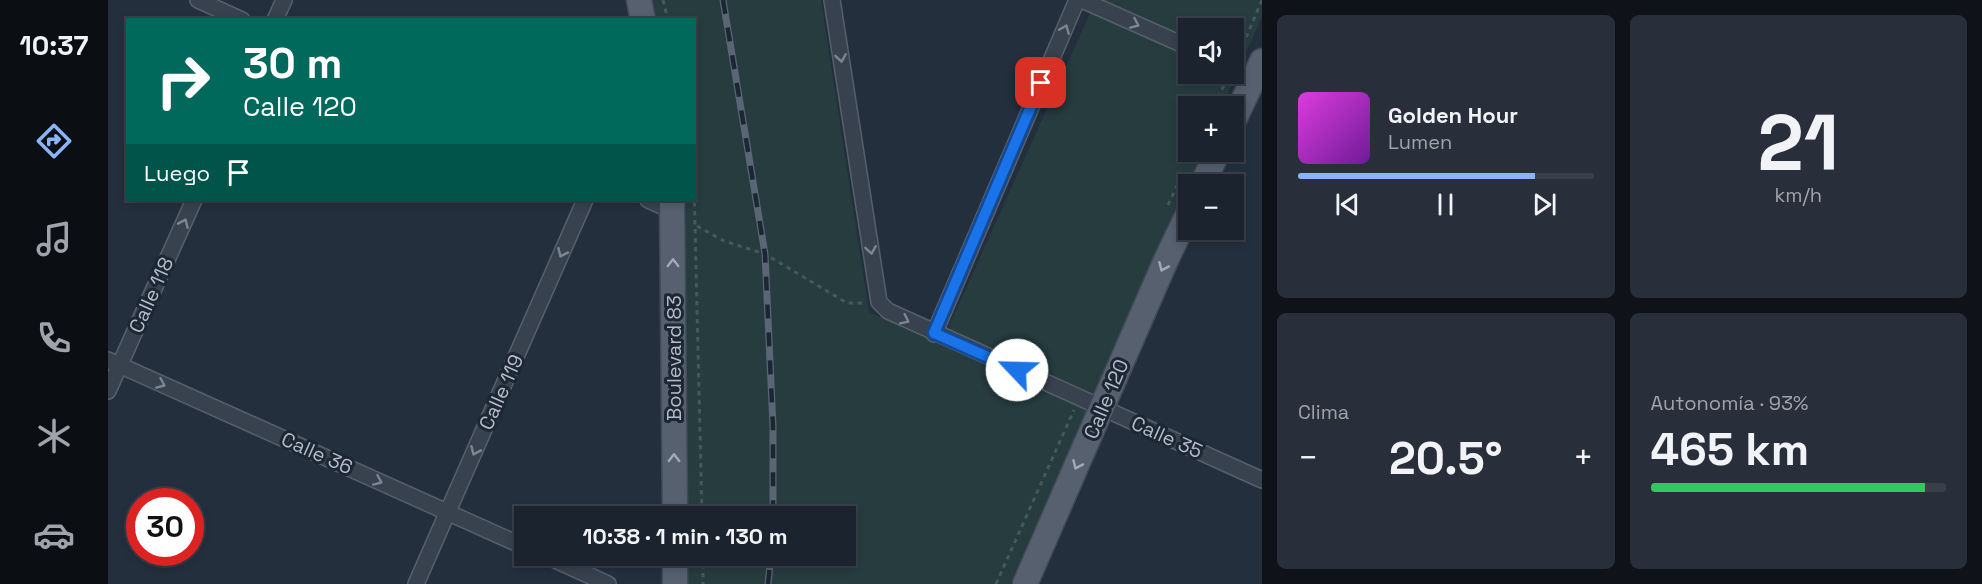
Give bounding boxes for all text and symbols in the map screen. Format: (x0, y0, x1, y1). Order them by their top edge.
one-way arrow (1129, 16, 1140, 28)
map controls (1178, 18, 1244, 240)
button: sound (1178, 18, 1244, 84)
one-way arrow (1058, 24, 1070, 35)
text: 10:37 (19, 28, 89, 63)
text: 30 m (243, 37, 342, 90)
icon: right (144, 42, 222, 120)
one-way arrow (834, 53, 846, 62)
pin (1015, 57, 1066, 108)
icon: arrive (1024, 66, 1057, 99)
text: Calle 120 (243, 89, 357, 124)
text: 21 (1757, 93, 1839, 193)
button: + (1178, 96, 1244, 162)
text: Golden Hour (1388, 101, 1518, 129)
icon: directions (33, 120, 75, 162)
text: Lumen (1388, 129, 1452, 155)
icon: arrive (222, 156, 255, 189)
text: Luego (144, 159, 210, 187)
button: − (1178, 174, 1244, 240)
text: km/h (1774, 182, 1822, 208)
icon: previous (1331, 188, 1364, 221)
icon: pause (1429, 188, 1462, 221)
icon: next (1528, 188, 1561, 221)
icon: music (33, 218, 75, 260)
one-way arrow (176, 218, 188, 229)
one-way arrow (865, 246, 877, 255)
one-way arrow (557, 247, 569, 258)
street label: Calle 118 (123, 253, 179, 337)
one-way arrow (667, 258, 679, 267)
one-way arrow (1158, 261, 1170, 272)
street label: Boulevard 83 (661, 295, 687, 421)
one-way arrow (899, 312, 910, 324)
icon: phone (33, 317, 75, 359)
position arrow (985, 338, 1049, 402)
street label: Calle 119 (473, 350, 529, 434)
street label: Calle 120 (1078, 355, 1134, 443)
one-way arrow (155, 376, 166, 388)
text: Autonomía · 93% (1651, 390, 1809, 416)
text: Clima (1298, 399, 1349, 425)
street label: Calle 35 (1127, 410, 1207, 464)
icon: climate (33, 415, 75, 457)
text: 465 km (1651, 421, 1809, 478)
street label: Calle 36 (277, 426, 357, 480)
text: 20.5° (1389, 430, 1503, 487)
text: − (1298, 437, 1318, 479)
text: + (1573, 437, 1594, 479)
one-way arrow (470, 444, 482, 455)
one-way arrow (668, 453, 680, 462)
one-way arrow (1072, 459, 1084, 470)
one-way arrow (371, 473, 382, 485)
speed limit sign: 30 (126, 488, 204, 566)
icon: car (33, 514, 75, 556)
text: 10:38 · 1 min · 130 m (583, 522, 787, 550)

